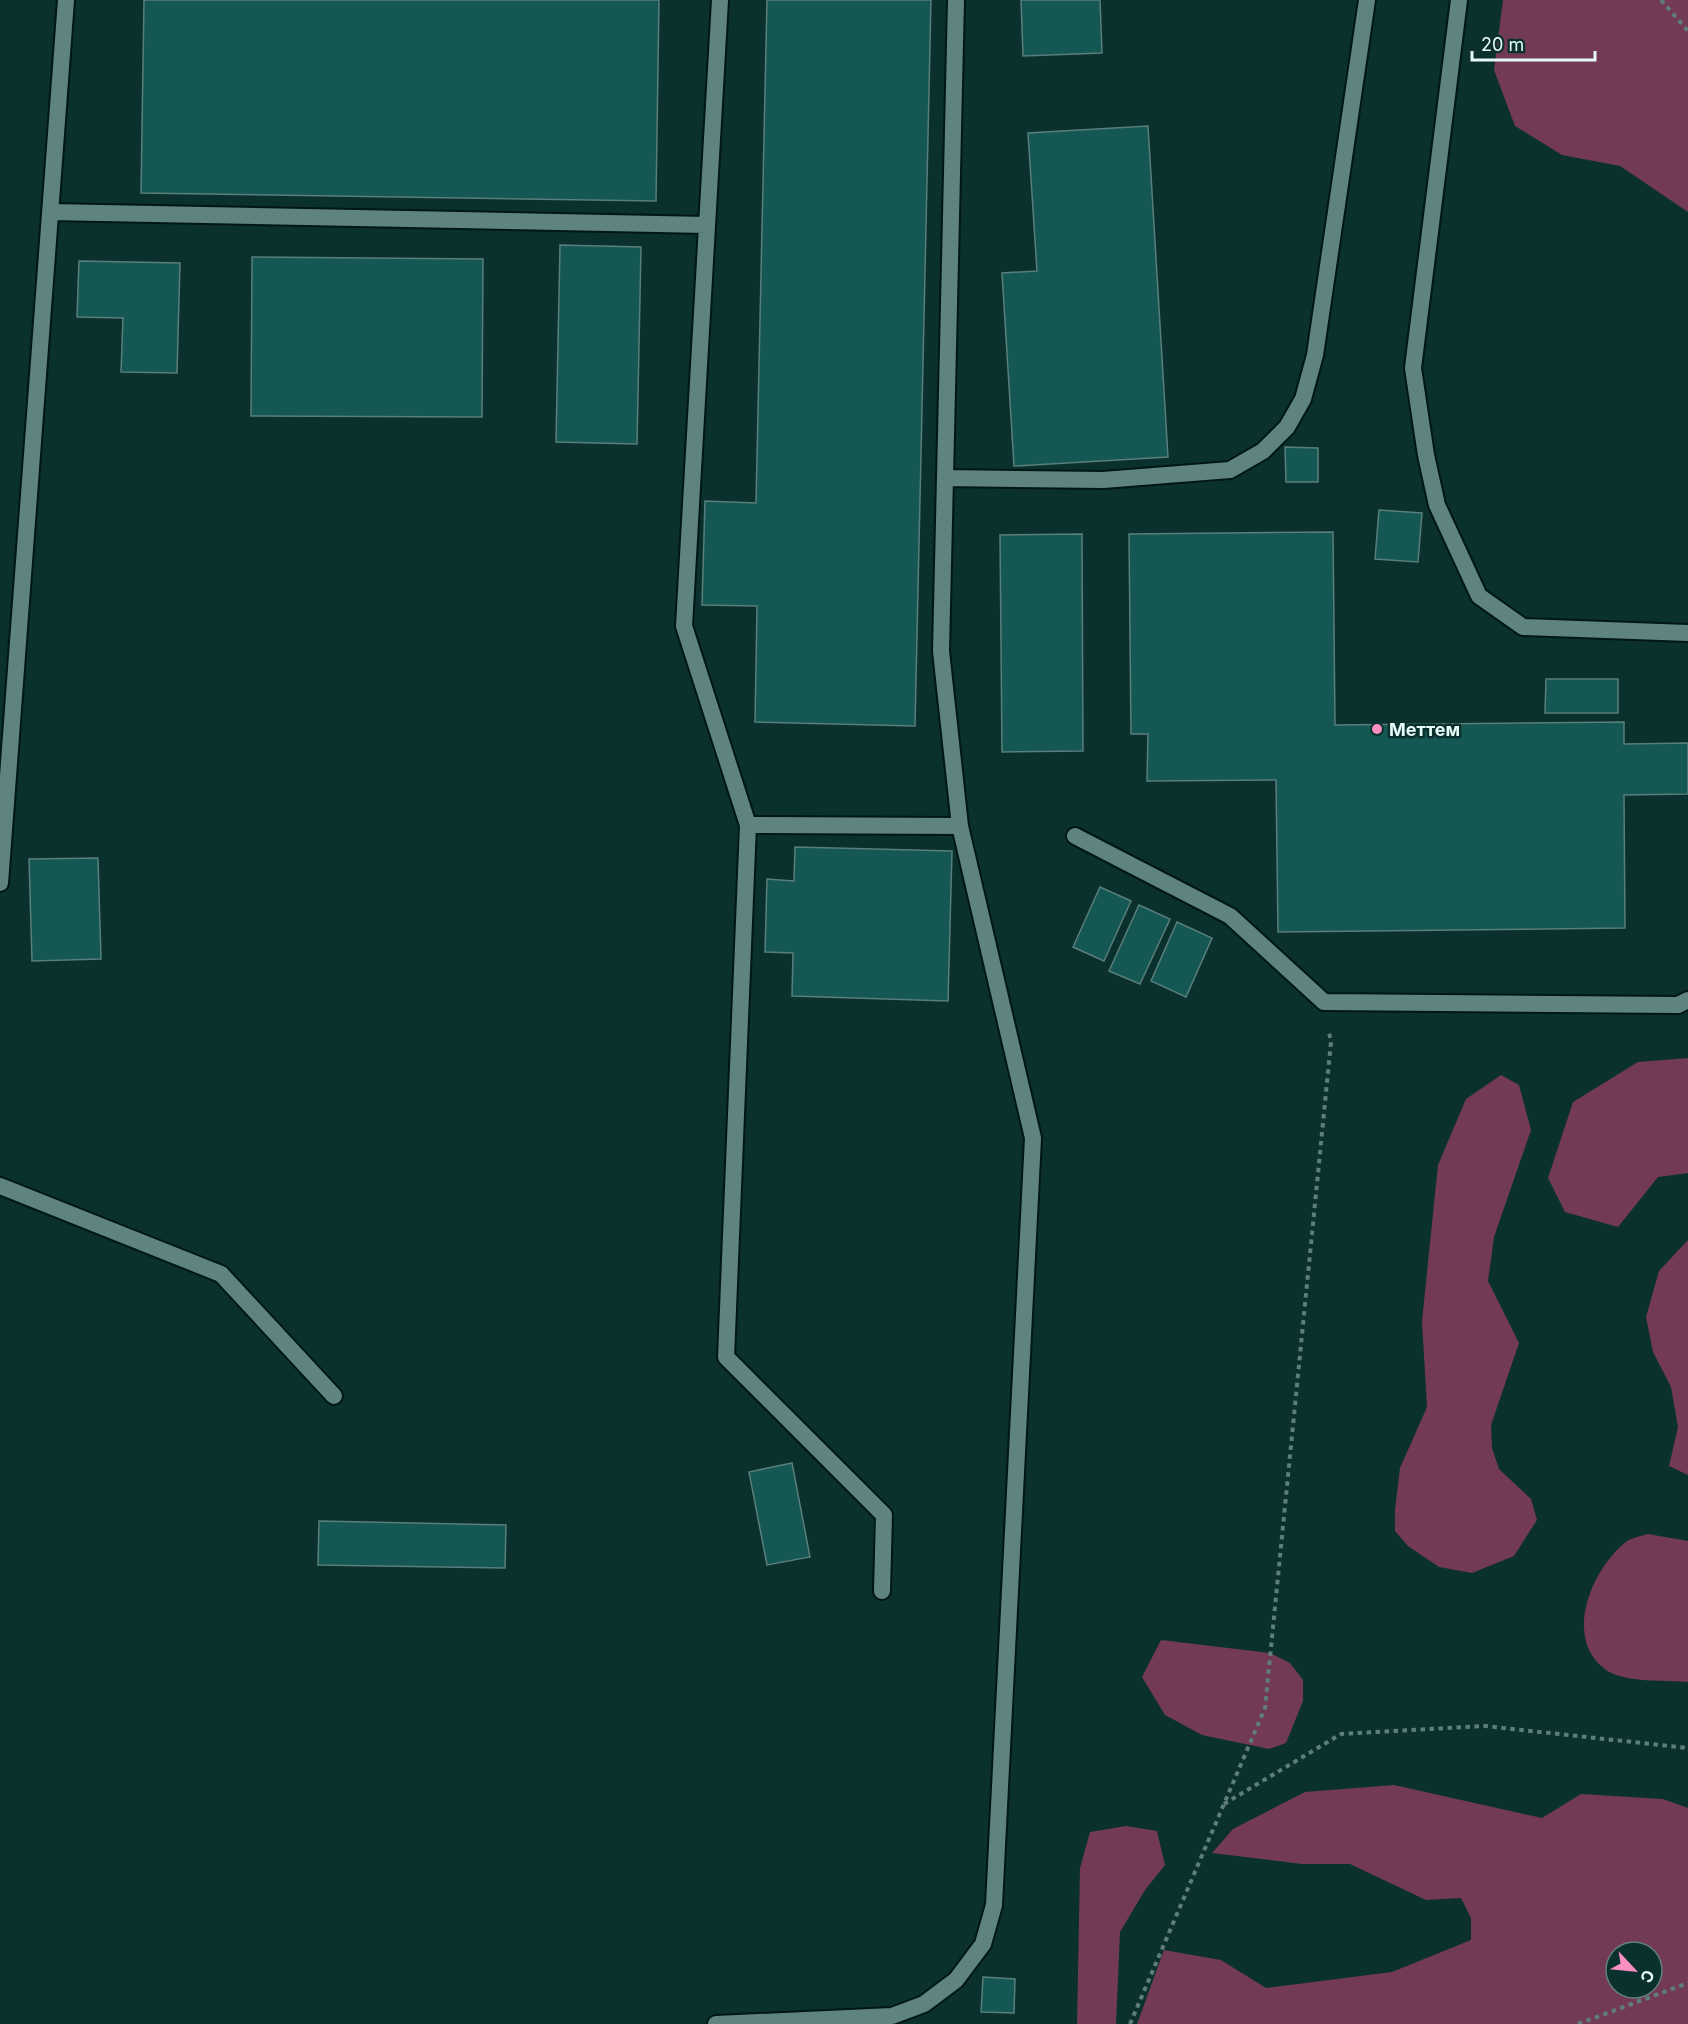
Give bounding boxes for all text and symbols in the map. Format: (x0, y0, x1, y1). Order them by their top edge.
scale bar (1472, 24, 1595, 62)
text: 20 m (1481, 34, 1524, 55)
place label: Меттем (1389, 719, 1460, 740)
marker: Меттем (1370, 722, 1384, 736)
north arrow (1604, 1940, 1664, 2000)
text: С (1636, 1967, 1659, 1986)

